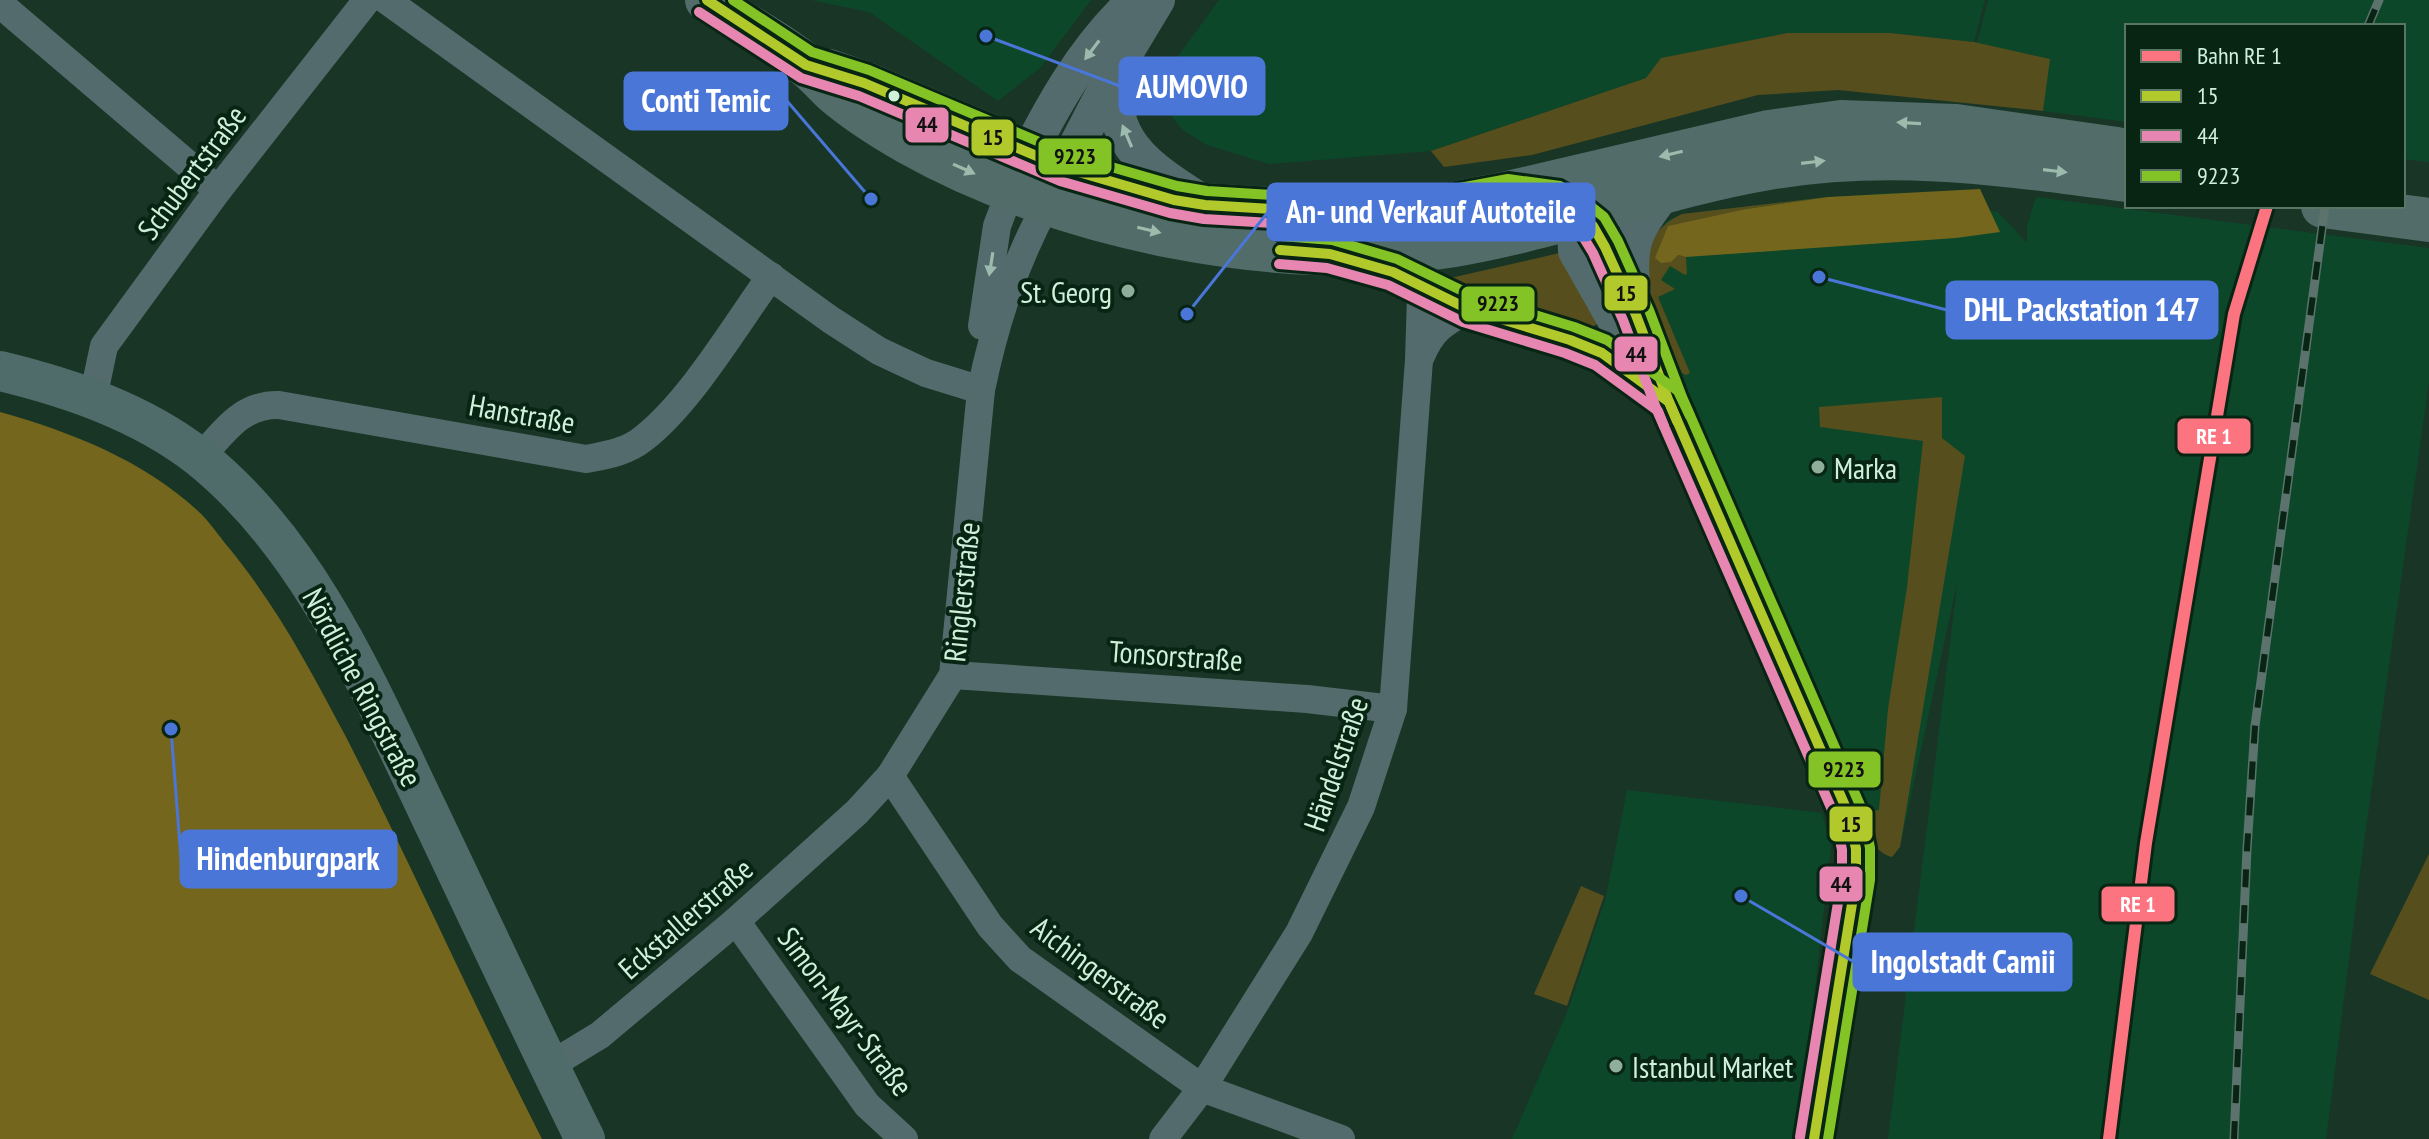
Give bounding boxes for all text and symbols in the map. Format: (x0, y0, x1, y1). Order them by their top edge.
legend (2125, 24, 2405, 208)
one-way arrow (1085, 40, 1101, 60)
text: Bahn RE 1 (2197, 40, 2282, 71)
callout: AUMOVIO (1120, 58, 1264, 114)
text: AUMOVIO (1135, 65, 1248, 107)
callout: Conti Temic (625, 73, 787, 129)
text: Conti Temic (641, 79, 771, 121)
text: 15 (2197, 80, 2219, 111)
unlabelled marker (886, 88, 902, 104)
street label: Schubertstraße (128, 97, 254, 247)
line badge: 44 (904, 106, 950, 144)
text: 44 (916, 110, 938, 138)
one-way arrow (1896, 117, 1921, 130)
line badge: 15 (970, 118, 1015, 157)
text: 44 (2197, 120, 2219, 151)
text: 15 (982, 123, 1004, 151)
one-way arrow (1120, 124, 1133, 148)
line badge: 9223 (1037, 137, 1113, 176)
text: 9223 (1054, 142, 1096, 170)
one-way arrow (1658, 148, 1683, 161)
one-way arrow (1801, 155, 1826, 168)
text: 9223 (2197, 160, 2240, 191)
one-way arrow (952, 162, 975, 175)
one-way arrow (2043, 165, 2068, 178)
callout: An- und Verkauf Autoteile (1268, 184, 1594, 240)
text: An- und Verkauf Autoteile (1285, 190, 1576, 232)
one-way arrow (1137, 224, 1162, 237)
one-way arrow (984, 252, 997, 277)
place label: St. Georg (1020, 272, 1112, 311)
line badge: 15 (1603, 274, 1649, 312)
text: 15 (1615, 279, 1637, 307)
marker: St. Georg (1119, 282, 1137, 300)
callout: DHL Packstation 147 (1947, 282, 2217, 338)
line badge: 9223 (1460, 285, 1536, 323)
text: DHL Packstation 147 (1964, 288, 2200, 330)
text: 9223 (1477, 289, 1519, 317)
line badge: 44 (1613, 335, 1659, 373)
text: 44 (1625, 340, 1647, 368)
street label: Hanstraße (466, 385, 578, 441)
line badge: RE 1 (2176, 417, 2252, 455)
text: RE 1 (2196, 422, 2232, 450)
place label: Marka (1834, 448, 1897, 487)
marker: Marka (1809, 458, 1827, 476)
street label: Ringlerstraße (934, 520, 988, 664)
street label: Nördliche Ringstraße (294, 581, 432, 793)
street label: Tonsorstraße (1108, 631, 1244, 679)
street label: Händelstraße (1294, 692, 1376, 836)
line badge: 9223 (1807, 750, 1882, 789)
text: 9223 (1823, 755, 1865, 783)
line badge: 15 (1828, 805, 1874, 843)
text: 15 (1840, 810, 1862, 838)
callout: Hindenburgpark (181, 831, 396, 887)
text: Hindenburgpark (196, 837, 380, 879)
street label: Eckstallerstraße (610, 849, 760, 987)
line badge: 44 (1818, 865, 1864, 903)
text: 44 (1830, 870, 1852, 898)
line badge: RE 1 (2100, 885, 2176, 923)
text: RE 1 (2120, 890, 2156, 918)
street label: Aichingerstraße (1024, 907, 1178, 1037)
street label: Simon-Mayr-Straße (770, 919, 922, 1103)
callout: Ingolstadt Camii (1854, 934, 2071, 990)
text: Ingolstadt Camii (1871, 940, 2055, 982)
place label: Istanbul Market (1632, 1047, 1794, 1086)
marker: Istanbul Market (1607, 1057, 1625, 1075)

